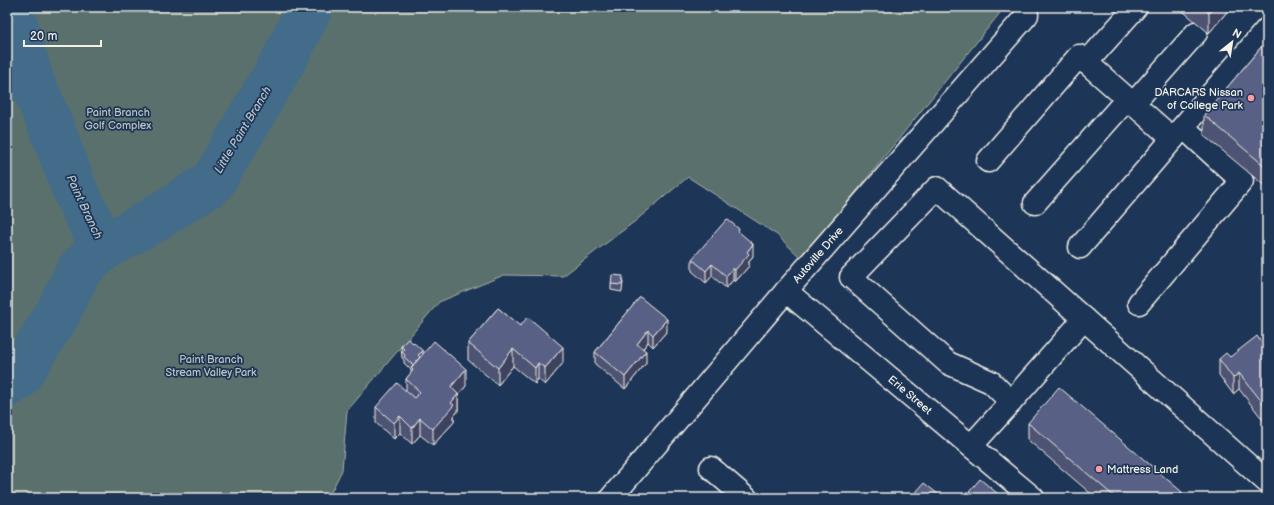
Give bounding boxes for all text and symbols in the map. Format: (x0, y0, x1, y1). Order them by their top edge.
scale bar (24, 22, 101, 48)
north arrow (1212, 22, 1252, 62)
text: N (1230, 26, 1244, 41)
text: 20 m (30, 29, 57, 44)
water label: Little Paint Branch (211, 83, 275, 176)
place label: DARCARS Nissan of College Park (1155, 86, 1244, 112)
marker: DARCARS Nissan of College Park (1246, 93, 1256, 103)
park label: Paint Branch Golf Complex (85, 106, 151, 132)
water label: Paint Branch (63, 172, 106, 242)
street label: Autoville Drive (790, 224, 846, 286)
park label: Paint Branch Stream Valley Park (166, 353, 257, 379)
street label: Erie Street (885, 373, 935, 417)
place label: Mattress Land (1107, 463, 1178, 476)
marker: Mattress Land (1094, 464, 1104, 474)

